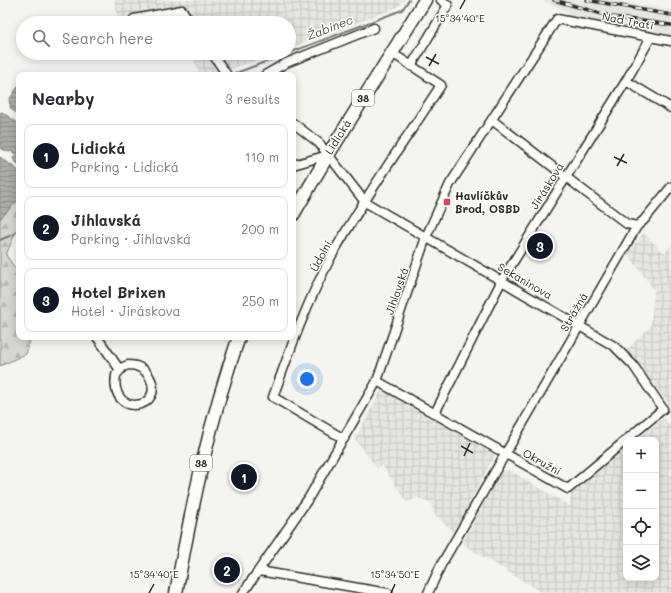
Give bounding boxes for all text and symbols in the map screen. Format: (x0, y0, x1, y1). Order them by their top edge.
street label: Nad Tratí (601, 8, 655, 33)
water label: Žabinec (304, 11, 355, 43)
text: 15°34'40"E (435, 11, 485, 25)
search box (16, 16, 296, 60)
icon: search (30, 27, 52, 49)
text: Search here (62, 28, 153, 48)
text: Nearby (32, 87, 94, 109)
text: 3 results (225, 90, 280, 107)
road number: 38 (352, 90, 374, 106)
street label: Lidická (321, 116, 354, 157)
text: Lidická (71, 138, 126, 158)
text: 1 (43, 148, 49, 165)
text: 110 m (245, 148, 279, 165)
text: Parking · Lidická (71, 158, 179, 175)
street label: Jiráskova (526, 160, 567, 212)
place label: Havlíčkův Brod, OSBD (455, 188, 520, 216)
marker: Havlíčkův Brod, OSBD (442, 197, 452, 207)
text: Jihlavská (71, 210, 141, 230)
text: 2 (42, 220, 50, 237)
text: 200 m (241, 220, 279, 237)
text: Parking · Jihlavská (71, 230, 191, 247)
pin: 3 (527, 231, 553, 261)
street label: Údolní (306, 238, 335, 274)
street label: Sekaninova (495, 259, 555, 302)
street label: Jihlavská (381, 265, 412, 316)
text: Hotel Brixen (71, 282, 166, 302)
street label: Strážná (556, 289, 591, 334)
text: 3 (42, 292, 50, 309)
text: 250 m (242, 292, 279, 309)
text: Hotel · Jiráskova (71, 302, 181, 319)
your location (297, 369, 317, 389)
map controls (623, 437, 659, 581)
button: + (623, 437, 659, 473)
street label: Okružní (520, 445, 564, 478)
road number: 38 (190, 455, 212, 471)
pin: 1 (231, 462, 257, 492)
button: − (623, 473, 659, 509)
button: locate (623, 509, 659, 545)
button: layers (623, 545, 659, 581)
pin: 2 (214, 555, 240, 585)
text: 15°34'40"E (129, 567, 179, 581)
text: 15°34'50"E (370, 567, 420, 581)

